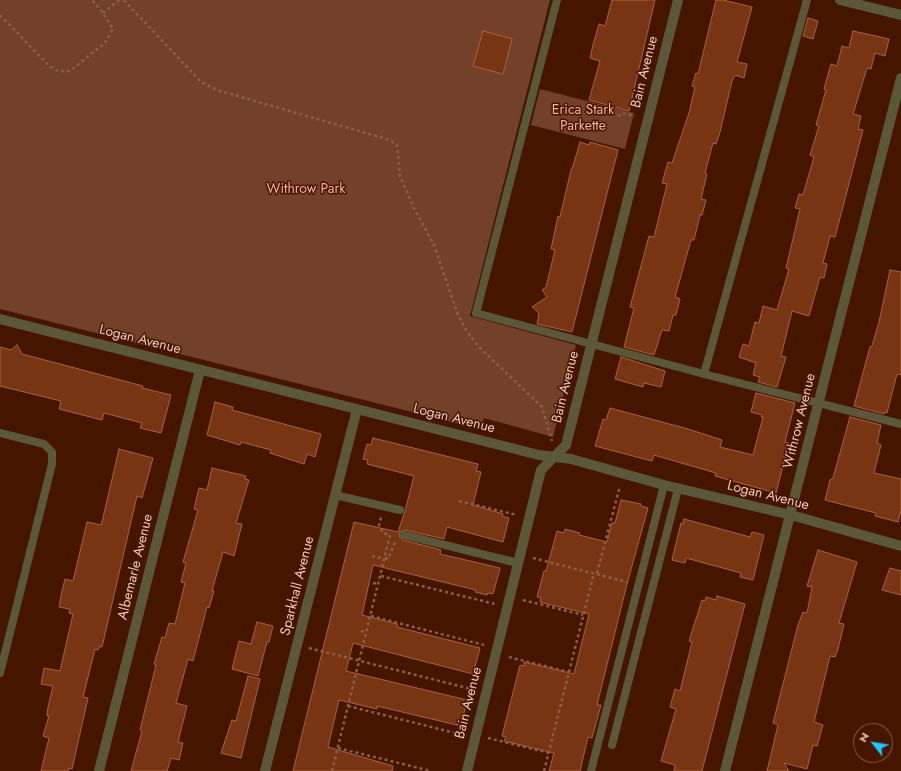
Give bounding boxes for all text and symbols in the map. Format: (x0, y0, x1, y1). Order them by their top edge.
street label: Bain Avenue (628, 34, 662, 110)
park label: Erica Stark Parkette (552, 103, 614, 136)
park label: Withrow Park (267, 182, 345, 198)
street label: Logan Avenue (97, 322, 183, 358)
street label: Bain Avenue (549, 349, 583, 425)
street label: Withrow Avenue (780, 372, 820, 470)
street label: Logan Avenue (411, 401, 497, 437)
street label: Logan Avenue (725, 478, 811, 514)
street label: Albemarle Avenue (115, 512, 157, 622)
street label: Sparkhall Avenue (278, 535, 318, 637)
street label: Bain Avenue (452, 665, 486, 741)
north arrow (853, 723, 893, 763)
text: N (854, 729, 873, 745)

